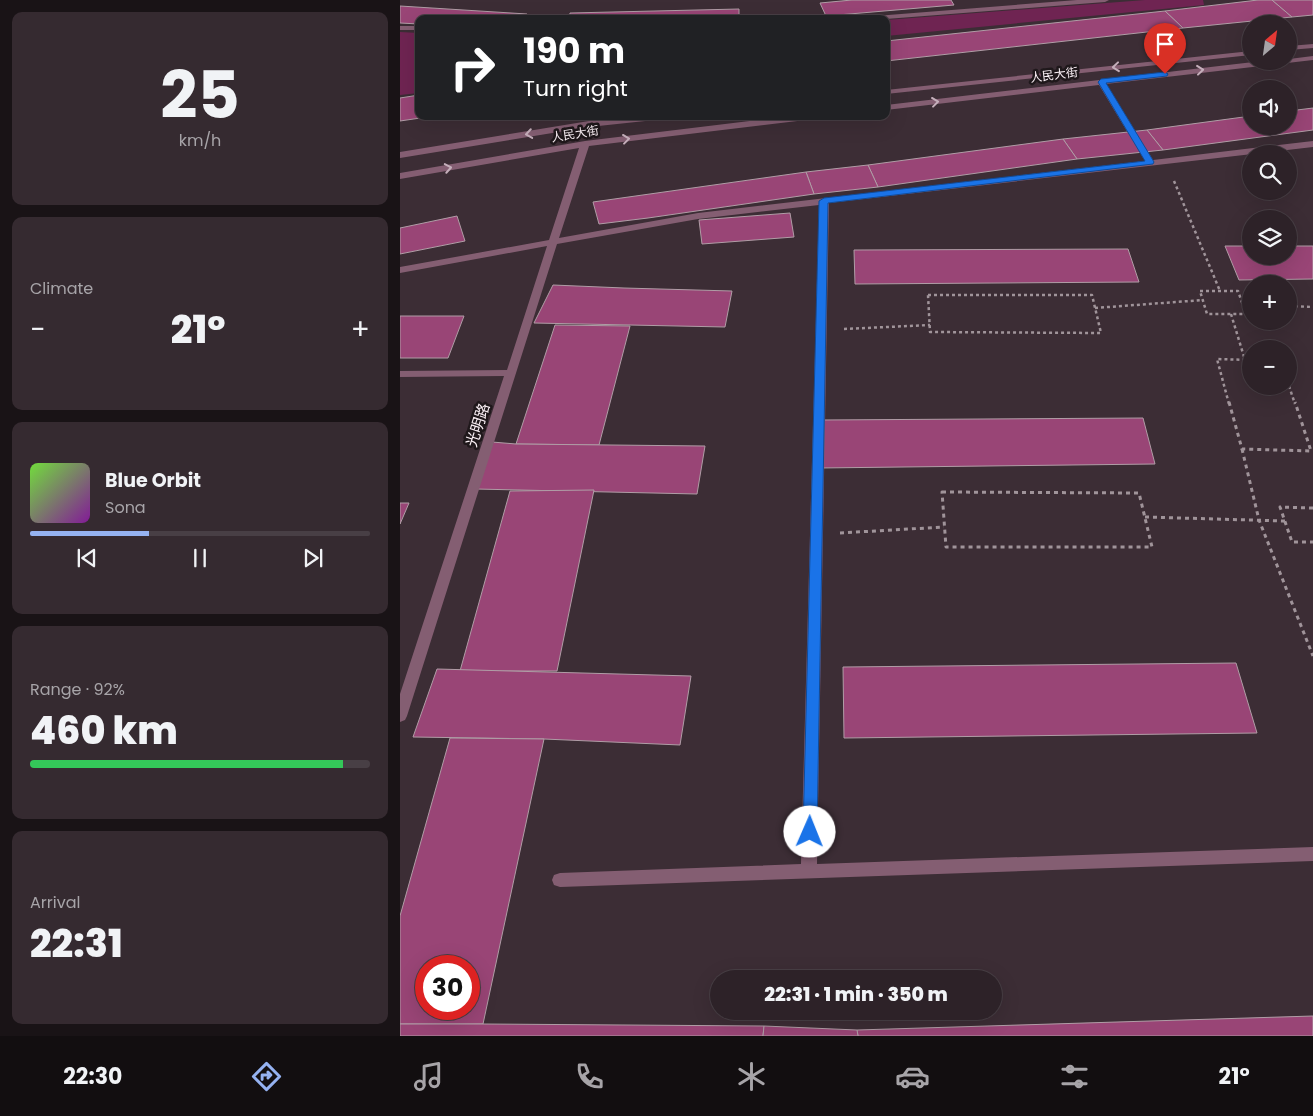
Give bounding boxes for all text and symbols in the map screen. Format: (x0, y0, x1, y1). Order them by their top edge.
north arrow (1242, 15, 1298, 70)
map controls (1242, 15, 1297, 395)
pin (1144, 23, 1186, 74)
text: 190 m (523, 26, 625, 75)
icon: arrive (1151, 30, 1179, 58)
icon: right (440, 35, 505, 100)
text: 25 (160, 50, 240, 141)
one-way arrow (1111, 61, 1119, 72)
street label: 人民大街 (1029, 63, 1079, 86)
one-way arrow (1197, 65, 1205, 76)
text: Turn right (523, 73, 628, 104)
button: sound (1242, 80, 1297, 135)
one-way arrow (931, 97, 939, 108)
street label: 人民大街 (550, 121, 600, 146)
one-way arrow (524, 128, 532, 139)
text: km/h (179, 129, 221, 152)
one-way arrow (622, 134, 630, 145)
button: search (1242, 145, 1297, 200)
one-way arrow (444, 163, 452, 173)
button: layers (1242, 210, 1297, 265)
button: + (1242, 275, 1297, 330)
text: Climate (30, 277, 93, 300)
text: 21° (171, 303, 225, 356)
text: − (30, 310, 45, 349)
text: + (351, 310, 370, 349)
button: − (1242, 340, 1297, 395)
street label: 光明路 (461, 400, 494, 449)
text: Blue Orbit (105, 467, 201, 494)
text: Sona (105, 496, 146, 519)
icon: previous (73, 544, 101, 572)
icon: pause (186, 544, 214, 572)
icon: next (299, 544, 327, 572)
text: Range · 92% (30, 678, 125, 701)
text: 460 km (30, 704, 178, 757)
position arrow (783, 805, 835, 857)
text: Arrival (30, 891, 80, 914)
text: 22:31 (30, 917, 123, 970)
speed limit sign: 30 (415, 955, 480, 1020)
text: 22:31 · 1 min · 350 m (764, 981, 948, 1008)
icon: directions (249, 1059, 284, 1094)
icon: music (411, 1059, 446, 1094)
icon: phone (572, 1059, 607, 1094)
icon: climate (734, 1059, 769, 1094)
icon: car (895, 1059, 930, 1094)
icon: filters (1057, 1059, 1092, 1094)
text: 22:30 (63, 1061, 122, 1092)
text: 21° (1219, 1061, 1250, 1092)

